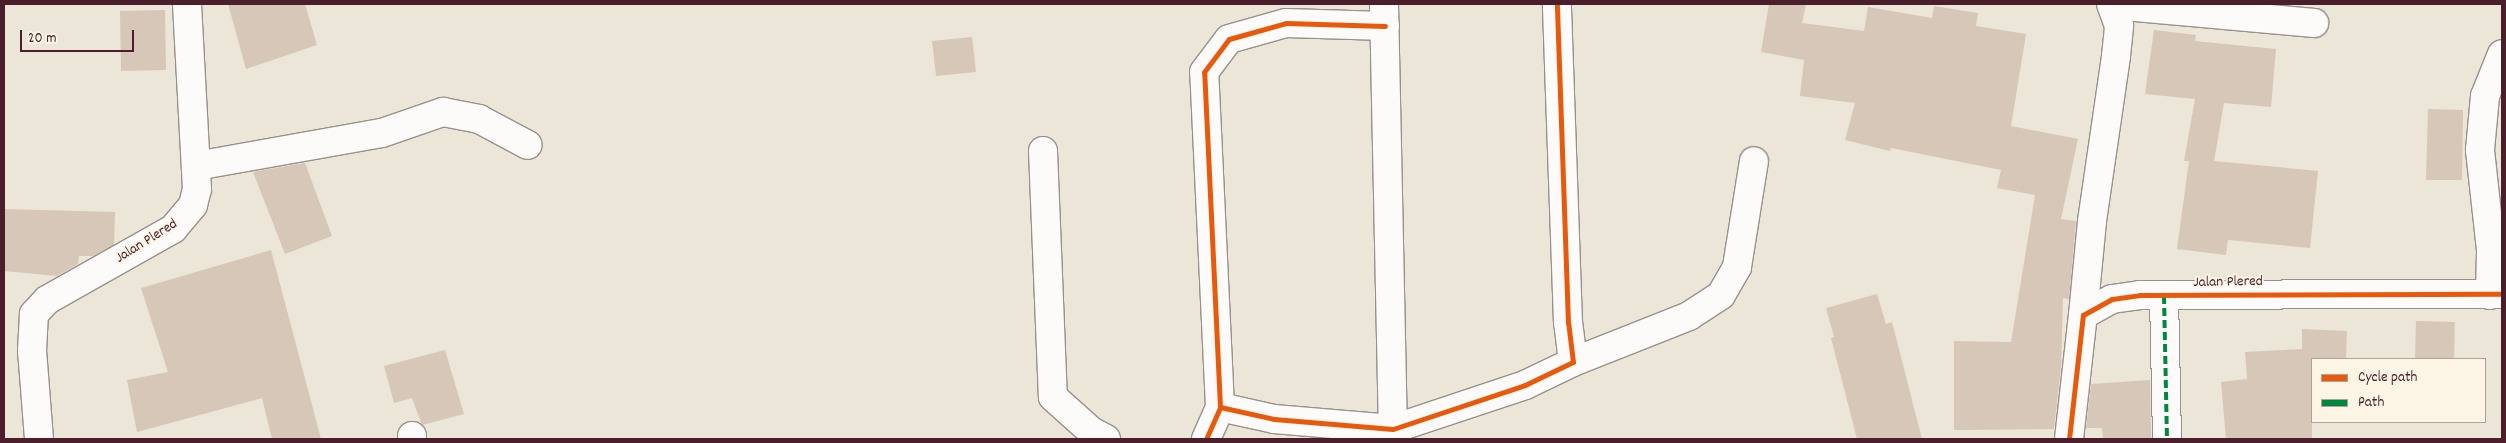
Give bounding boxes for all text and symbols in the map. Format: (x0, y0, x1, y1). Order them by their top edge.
scale bar (22, 20, 136, 52)
text: 20 m (28, 28, 56, 50)
street label: Jalan Plered (113, 216, 181, 268)
street label: Jalan Plered (2193, 273, 2263, 293)
legend (2311, 358, 2486, 423)
text: Cycle path (2358, 367, 2417, 389)
text: Path (2358, 392, 2384, 414)

